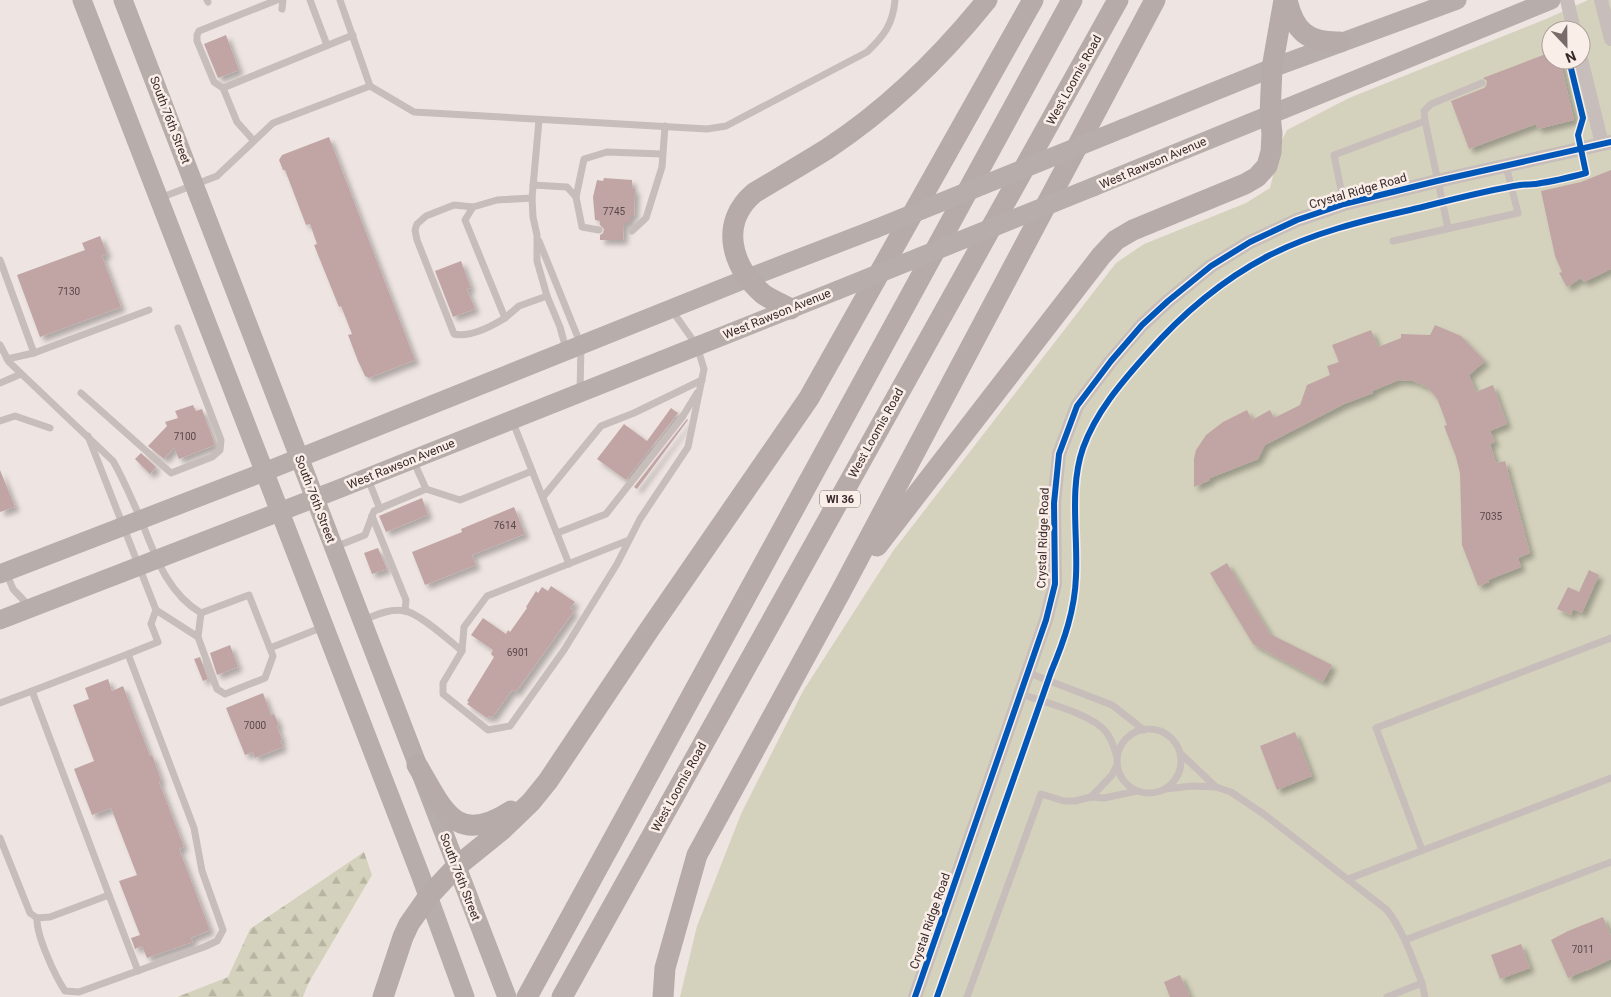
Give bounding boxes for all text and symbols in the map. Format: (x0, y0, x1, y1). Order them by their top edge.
north arrow (1541, 20, 1591, 70)
street label: West Loomis Road (1044, 33, 1104, 127)
text: N (1563, 48, 1578, 66)
street label: South 76th Street (147, 74, 193, 166)
street label: West Rawson Avenue (1097, 134, 1209, 192)
street label: Crystal Ridge Road (1308, 170, 1408, 212)
house number: 7745 (603, 206, 626, 217)
house number: 7130 (58, 286, 81, 297)
street label: West Rawson Avenue (721, 286, 833, 342)
street label: West Loomis Road (846, 386, 906, 480)
house number: 7100 (174, 431, 197, 442)
street label: West Rawson Avenue (345, 436, 457, 492)
street label: South 76th Street (292, 453, 338, 545)
street label: Crystal Ridge Road (1034, 487, 1052, 589)
road number: WI 36 (820, 490, 860, 508)
house number: 7035 (1480, 511, 1503, 522)
house number: 7614 (494, 520, 517, 531)
house number: 6901 (507, 647, 529, 658)
house number: 7000 (244, 720, 267, 731)
street label: West Loomis Road (649, 740, 709, 834)
street label: South 76th Street (437, 831, 483, 923)
street label: Crystal Ridge Road (907, 871, 953, 971)
house number: 7011 (1572, 944, 1594, 955)

